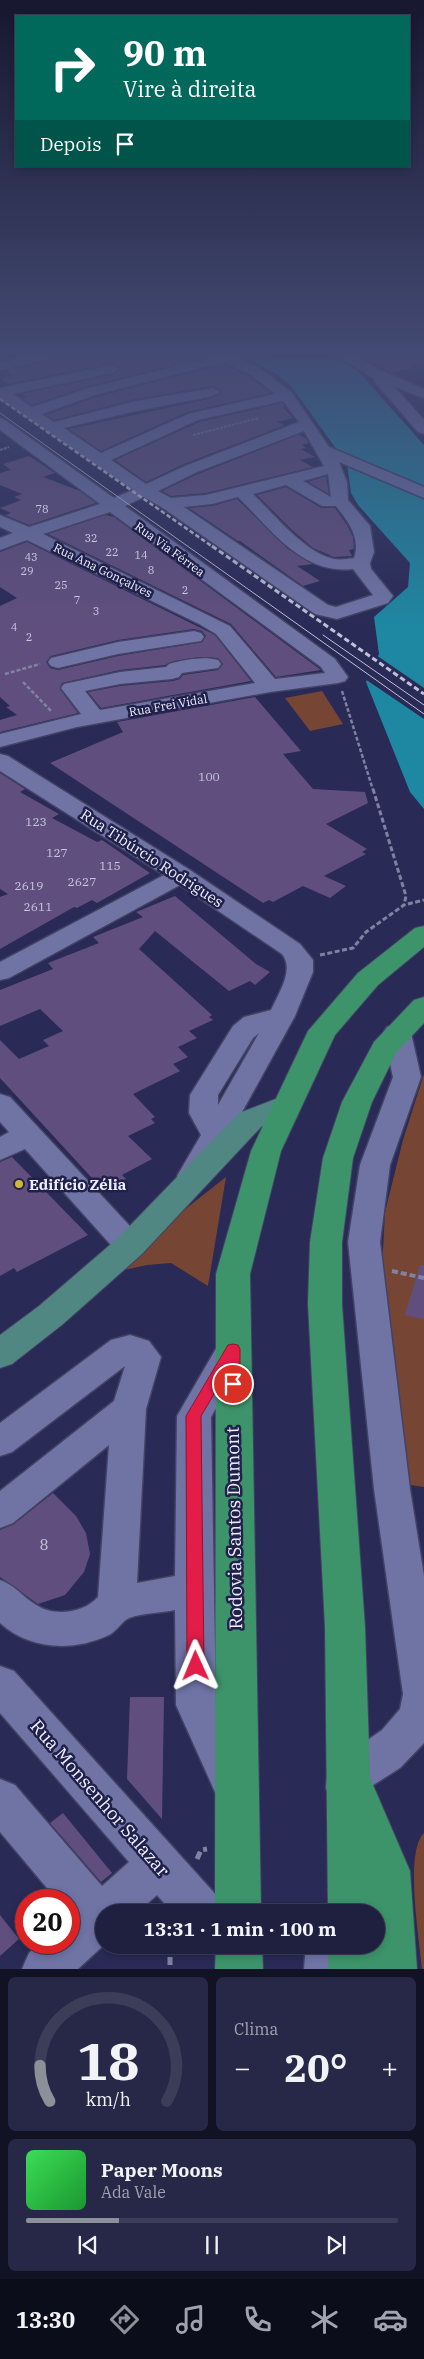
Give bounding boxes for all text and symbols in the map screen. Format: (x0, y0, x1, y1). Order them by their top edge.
text: 90 m (123, 30, 207, 76)
icon: right (40, 35, 105, 100)
text: Vire à direita (123, 74, 256, 103)
icon: arrive (111, 130, 139, 158)
text: Depois (40, 132, 101, 156)
house number: 78 (35, 502, 49, 516)
street label: Rua Via Férrea (132, 519, 208, 580)
house number: 32 (84, 531, 98, 545)
street label: Rua Ana Gonçalves (51, 540, 155, 600)
house number: 22 (105, 545, 119, 559)
house number: 14 (134, 548, 148, 562)
house number: 43 (24, 550, 38, 564)
house number: 8 (148, 563, 154, 577)
house number: 29 (20, 564, 34, 578)
house number: 25 (54, 578, 68, 592)
house number: 2 (182, 583, 188, 597)
house number: 7 (74, 593, 80, 607)
house number: 3 (93, 604, 99, 618)
house number: 4 (11, 620, 18, 634)
house number: 2 (26, 630, 32, 644)
street label: Rua Frei Vidal (128, 691, 209, 719)
house number: 100 (198, 769, 220, 784)
street label: Rua Tibúrcio Rodrigues (77, 805, 227, 911)
house number: 123 (25, 814, 47, 829)
house number: 127 (46, 845, 68, 860)
house number: 115 (99, 858, 121, 873)
house number: 2627 (68, 874, 96, 889)
house number: 2619 (15, 878, 43, 893)
house number: 2611 (24, 899, 52, 914)
place label: Edifício Zélia (29, 1175, 127, 1194)
marker: Edifício Zélia (13, 1178, 25, 1190)
pin (212, 1363, 254, 1405)
icon: arrive (219, 1370, 247, 1398)
street label: Rodovia Santos Dumont (221, 1426, 247, 1630)
house number: 8 (39, 1535, 49, 1554)
position arrow (169, 1639, 221, 1691)
street label: Rua Monsenhor Salazar (26, 1715, 174, 1881)
speed limit sign: 20 (15, 1889, 80, 1954)
text: 13:31 · 1 min · 100 m (144, 1917, 336, 1941)
text: Clima (234, 2019, 278, 2039)
text: 18 (77, 2027, 139, 2094)
text: 20° (284, 2043, 348, 2092)
text: − (234, 2049, 251, 2086)
text: + (381, 2049, 398, 2086)
text: km/h (85, 2088, 131, 2111)
text: Paper Moons (101, 2158, 223, 2182)
text: Ada Vale (101, 2182, 166, 2202)
icon: previous (74, 2231, 102, 2259)
icon: pause (198, 2231, 226, 2259)
icon: next (322, 2231, 350, 2259)
icon: directions (107, 2302, 142, 2337)
icon: music (173, 2302, 208, 2337)
icon: phone (240, 2302, 275, 2337)
icon: climate (307, 2302, 342, 2337)
icon: car (373, 2302, 408, 2337)
text: 13:30 (16, 2305, 75, 2334)

